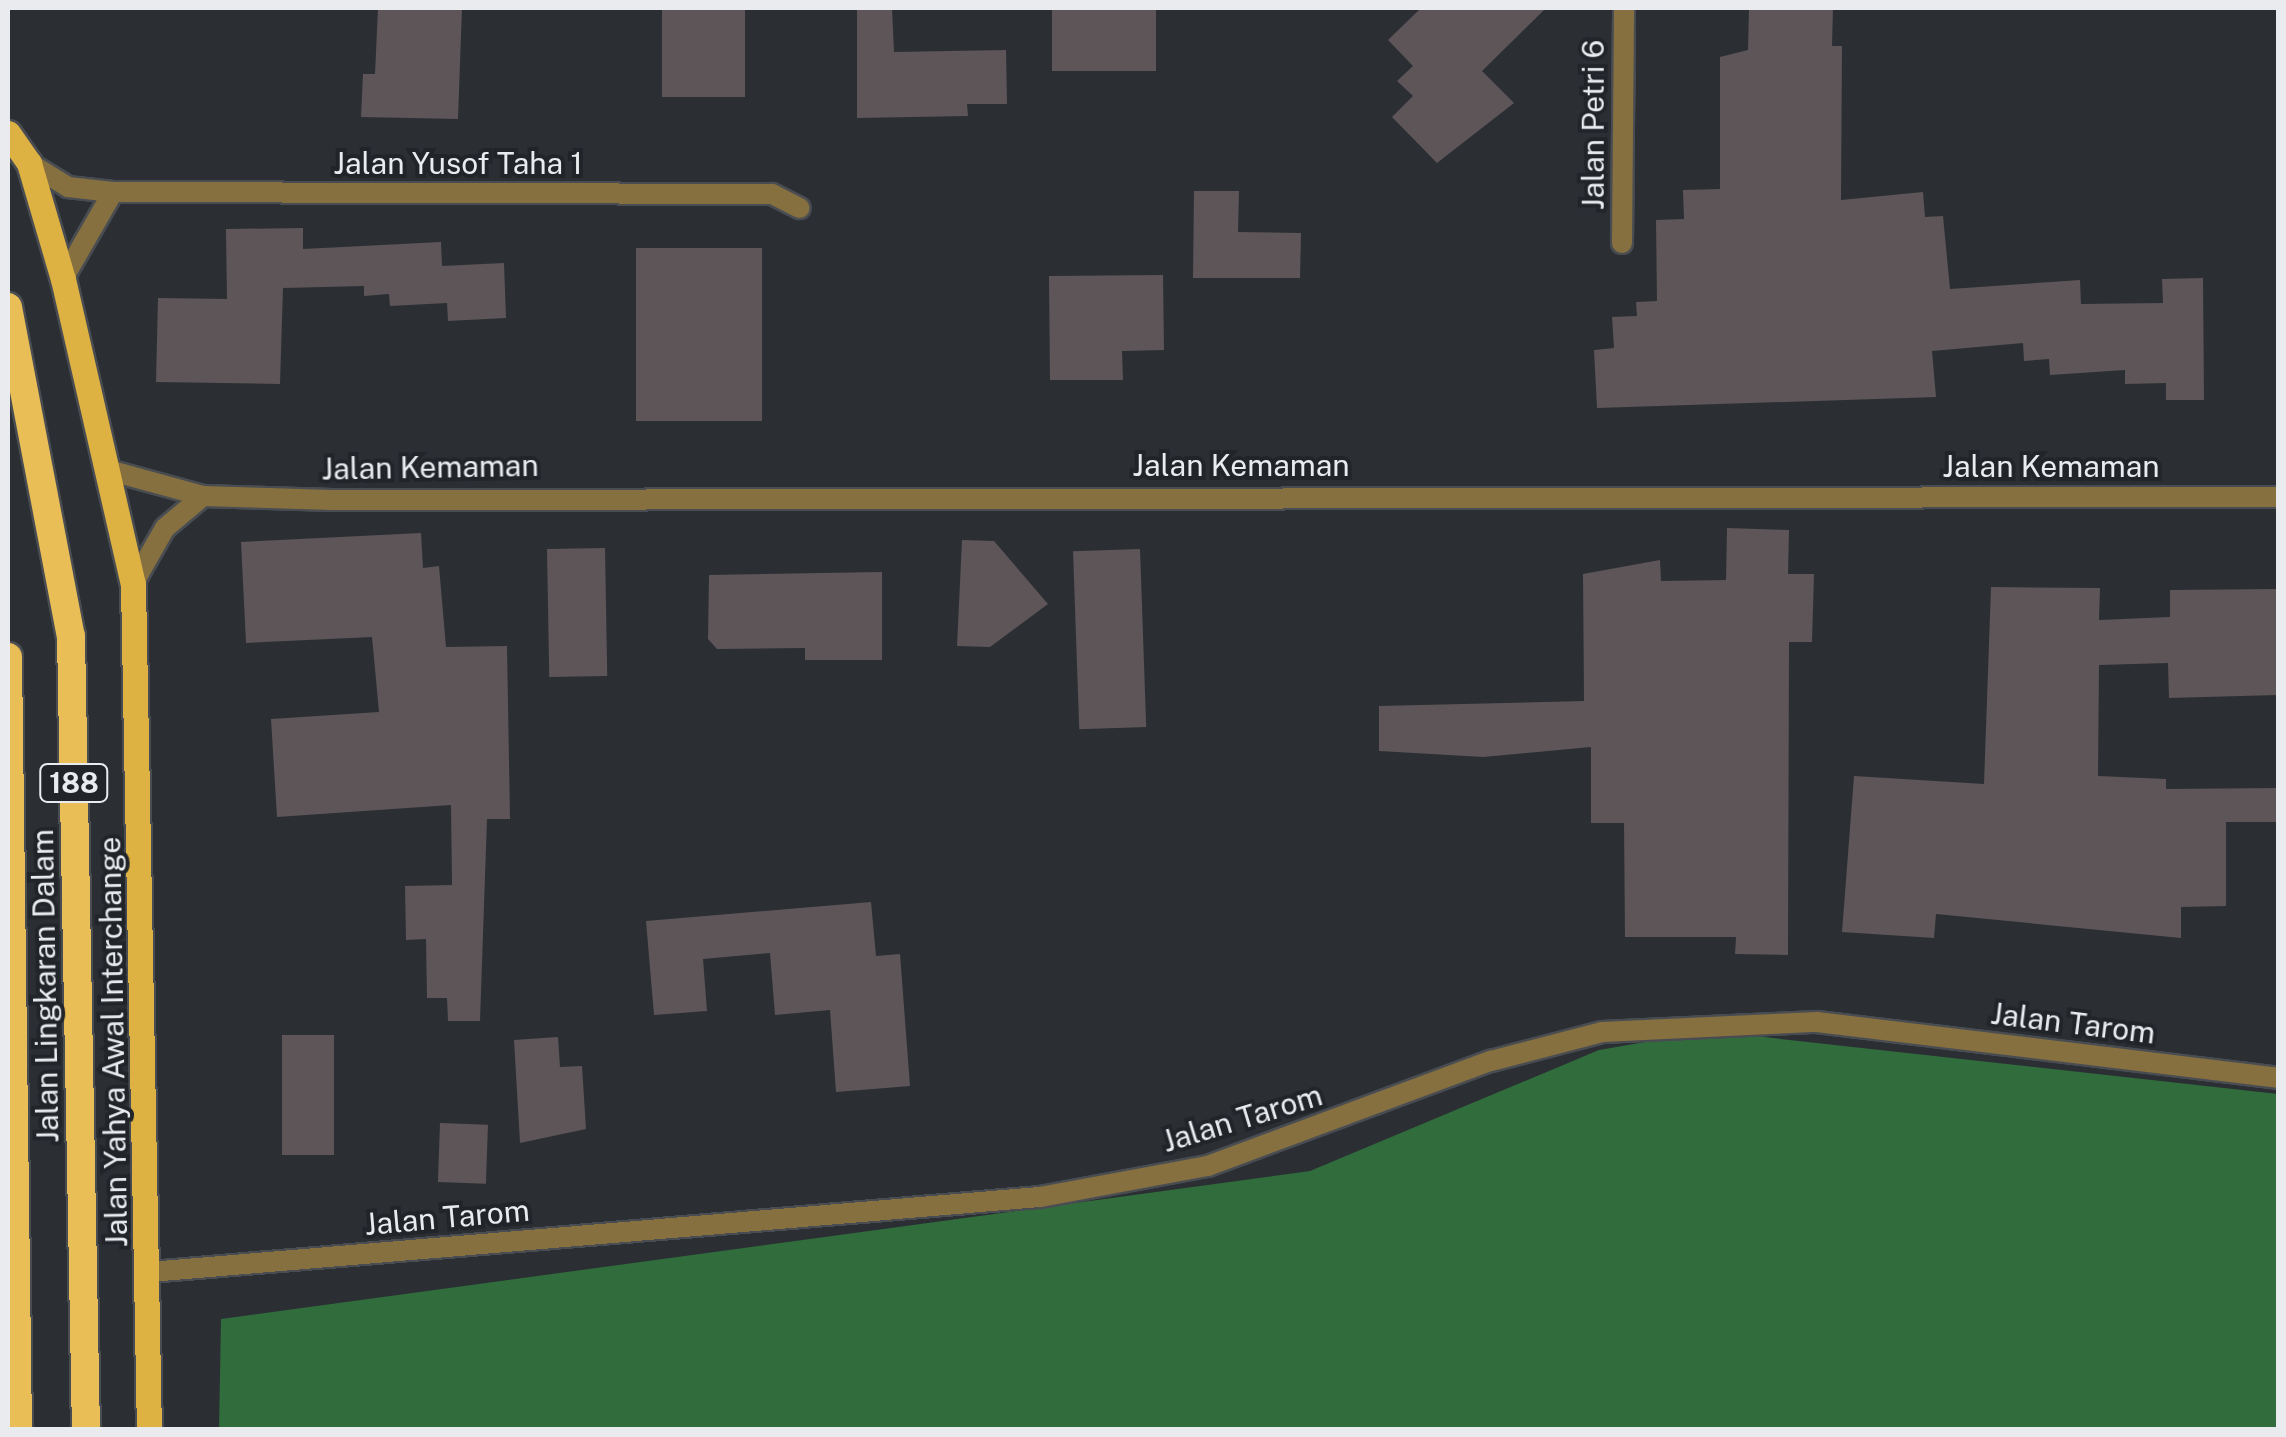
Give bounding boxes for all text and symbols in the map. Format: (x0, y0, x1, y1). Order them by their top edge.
street label: Jalan Petri 6 (1575, 40, 1611, 210)
street label: Jalan Yusof Taha 1 (333, 145, 583, 181)
street label: Jalan Kemaman (321, 447, 539, 487)
street label: Jalan Kemaman (1132, 447, 1350, 483)
street label: Jalan Kemaman (1942, 448, 2160, 484)
road number: 188 (39, 760, 109, 806)
street label: Jalan Lingkaran Dalam (24, 829, 66, 1143)
street label: Jalan Yahya Awal Interchange (91, 837, 135, 1247)
street label: Jalan Tarom (1989, 995, 2157, 1051)
street label: Jalan Tarom (1158, 1077, 1326, 1159)
street label: Jalan Tarom (363, 1192, 531, 1242)

